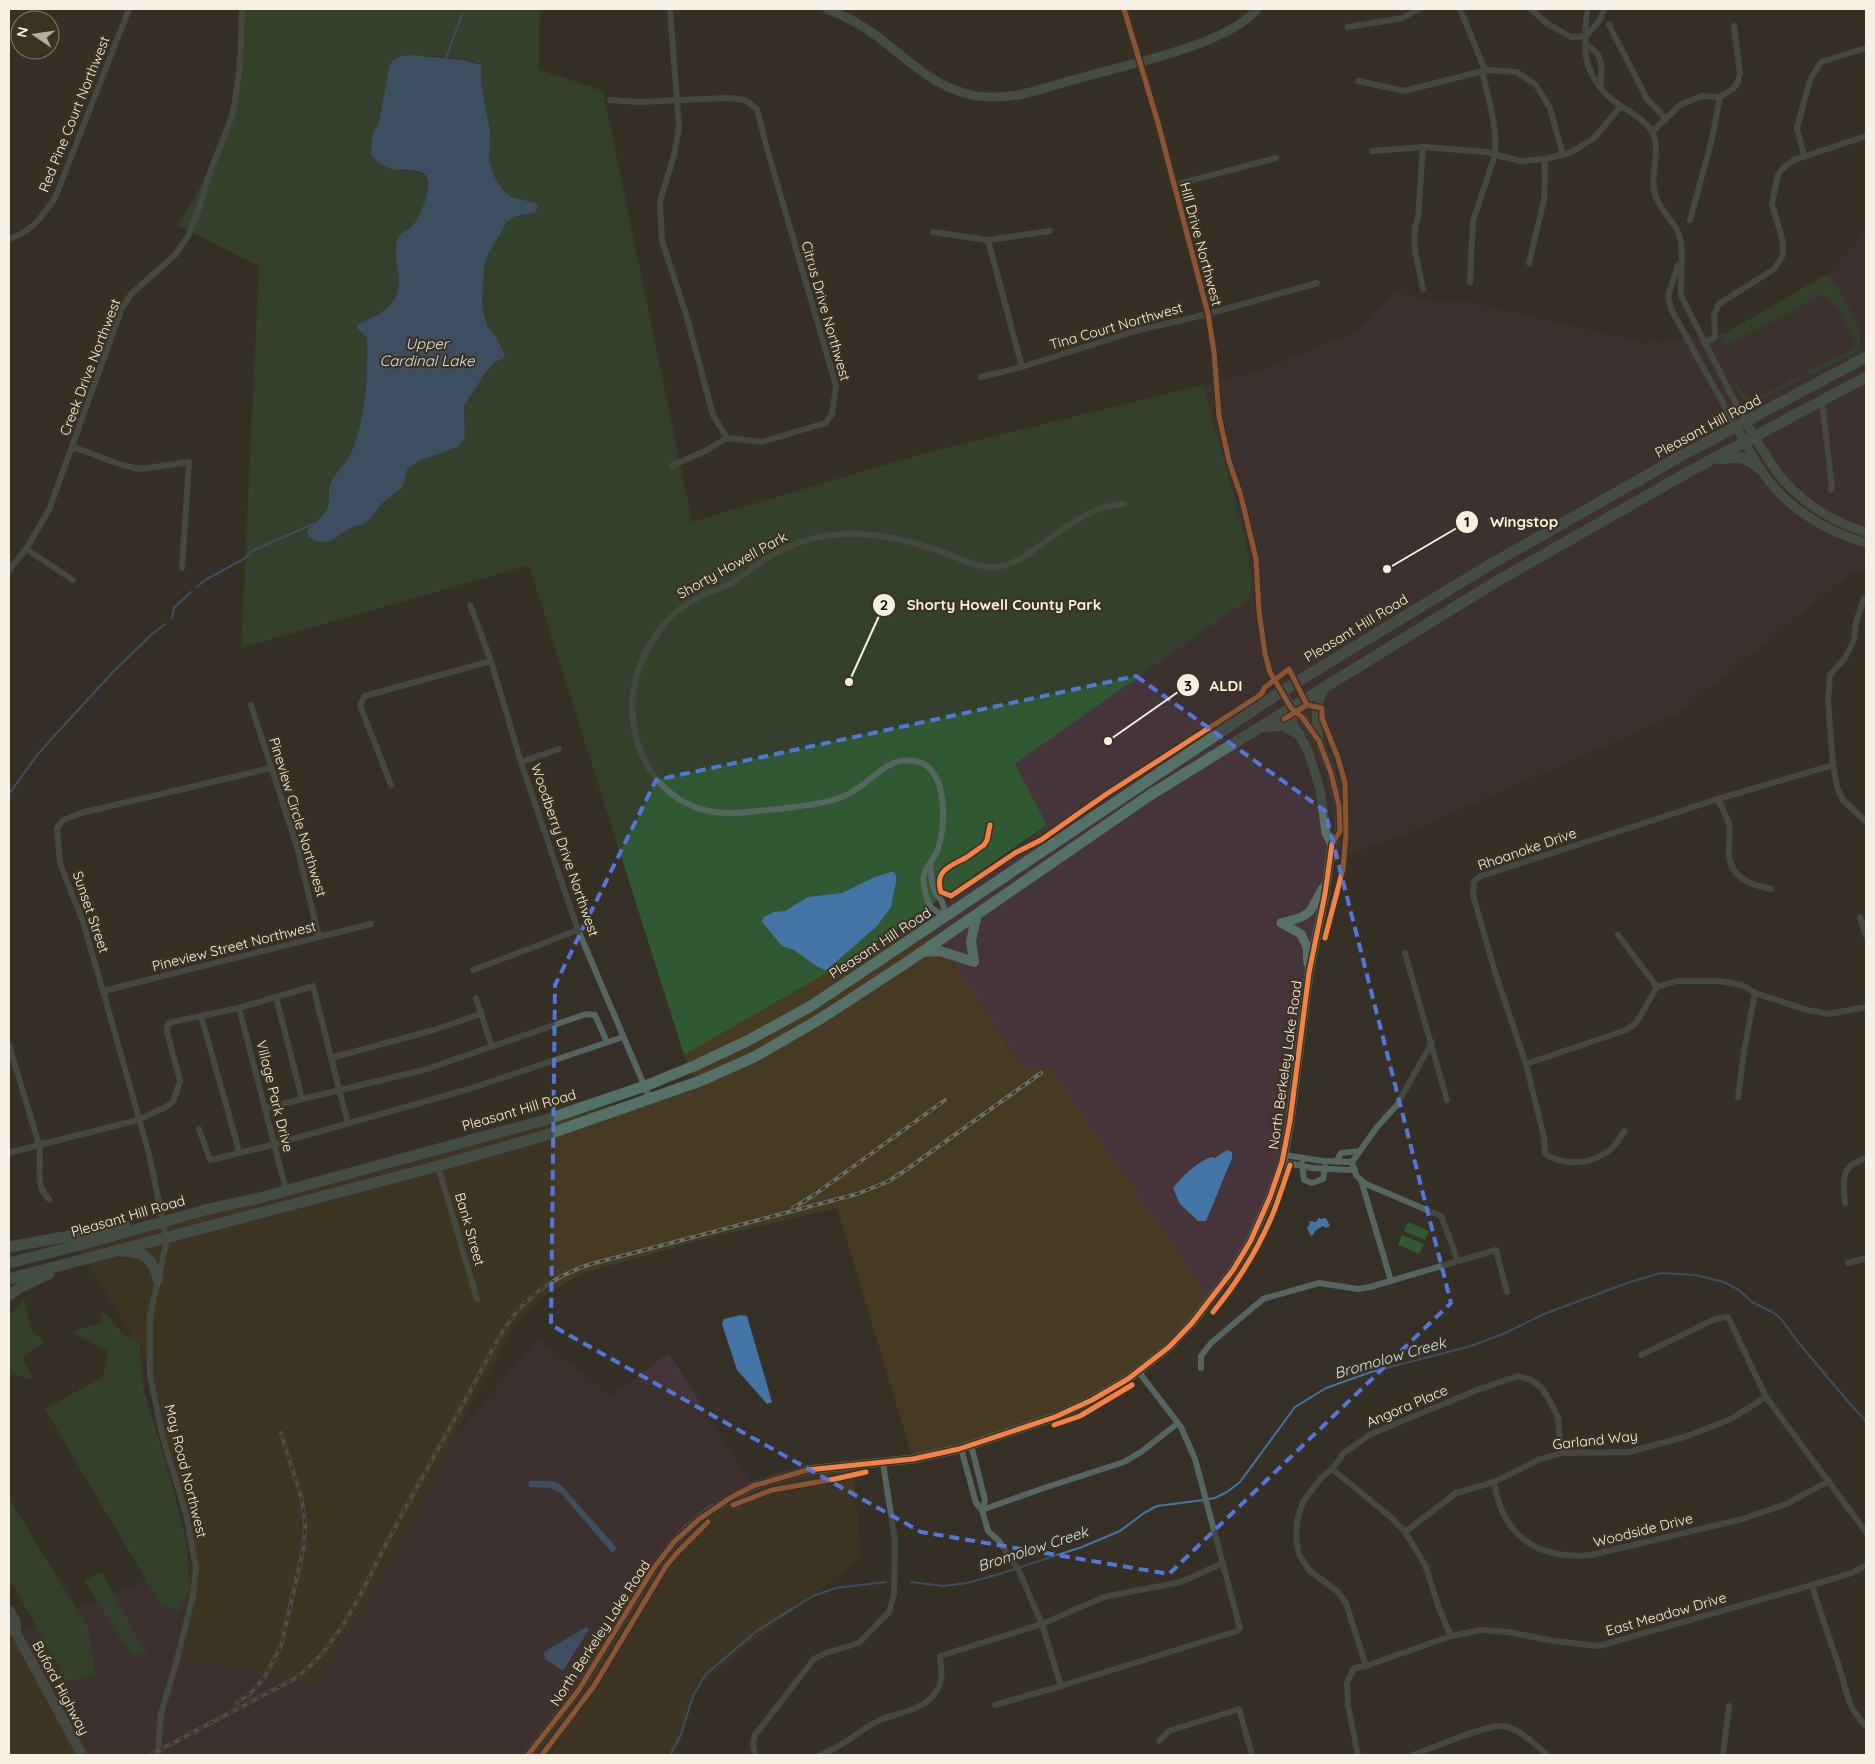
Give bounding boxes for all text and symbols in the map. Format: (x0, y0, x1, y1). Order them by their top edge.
north arrow (10, 10, 60, 60)
text: N (12, 25, 32, 39)
street label: Red Pine Court Northwest (34, 33, 114, 195)
street label: Hill Drive Northwest (1176, 180, 1226, 308)
street label: Citrus Drive Northwest (797, 239, 855, 383)
street label: Creek Drive Northwest (56, 296, 125, 438)
street label: Tina Court Northwest (1047, 298, 1185, 354)
water label: Upper Cardinal Lake (379, 334, 475, 370)
street label: Pleasant Hill Road (1652, 390, 1764, 462)
callout: Wingstop (1454, 507, 1568, 537)
text: 1 (1464, 512, 1470, 531)
text: Wingstop (1490, 512, 1558, 531)
street label: Shorty Howell Park (674, 527, 790, 603)
callout: Shorty Howell County Park (871, 590, 1111, 620)
street label: Pleasant Hill Road (1301, 590, 1411, 666)
text: 2 (880, 595, 888, 614)
text: Shorty Howell County Park (907, 595, 1101, 614)
callout: ALDI (1175, 670, 1253, 700)
text: 3 (1184, 676, 1192, 695)
text: ALDI (1210, 676, 1242, 695)
street label: Pineview Circle Northwest (265, 735, 331, 899)
street label: Woodberry Drive Northwest (527, 761, 603, 939)
street label: Rhoanoke Drive (1475, 824, 1579, 874)
street label: Sunset Street (69, 869, 113, 955)
street label: Pleasant Hill Road (826, 903, 934, 983)
street label: Pineview Street Northwest (150, 917, 318, 975)
street label: North Berkeley Lake Road (1264, 979, 1306, 1151)
street label: Village Park Drive (252, 1038, 298, 1154)
street label: Pleasant Hill Road (460, 1085, 578, 1135)
street label: Bank Street (451, 1190, 489, 1268)
street label: Pleasant Hill Road (69, 1191, 187, 1241)
water label: Bromolow Creek (1332, 1332, 1450, 1382)
street label: Angora Place (1364, 1381, 1451, 1431)
street label: May Road Northwest (161, 1402, 211, 1540)
street label: Garland Way (1551, 1427, 1639, 1453)
street label: Woodside Drive (1591, 1509, 1695, 1551)
water label: Bromolow Creek (975, 1521, 1092, 1575)
street label: North Berkeley Lake Road (546, 1557, 654, 1709)
street label: East Meadow Drive (1604, 1588, 1728, 1640)
street label: Buford Highway (29, 1638, 93, 1738)

